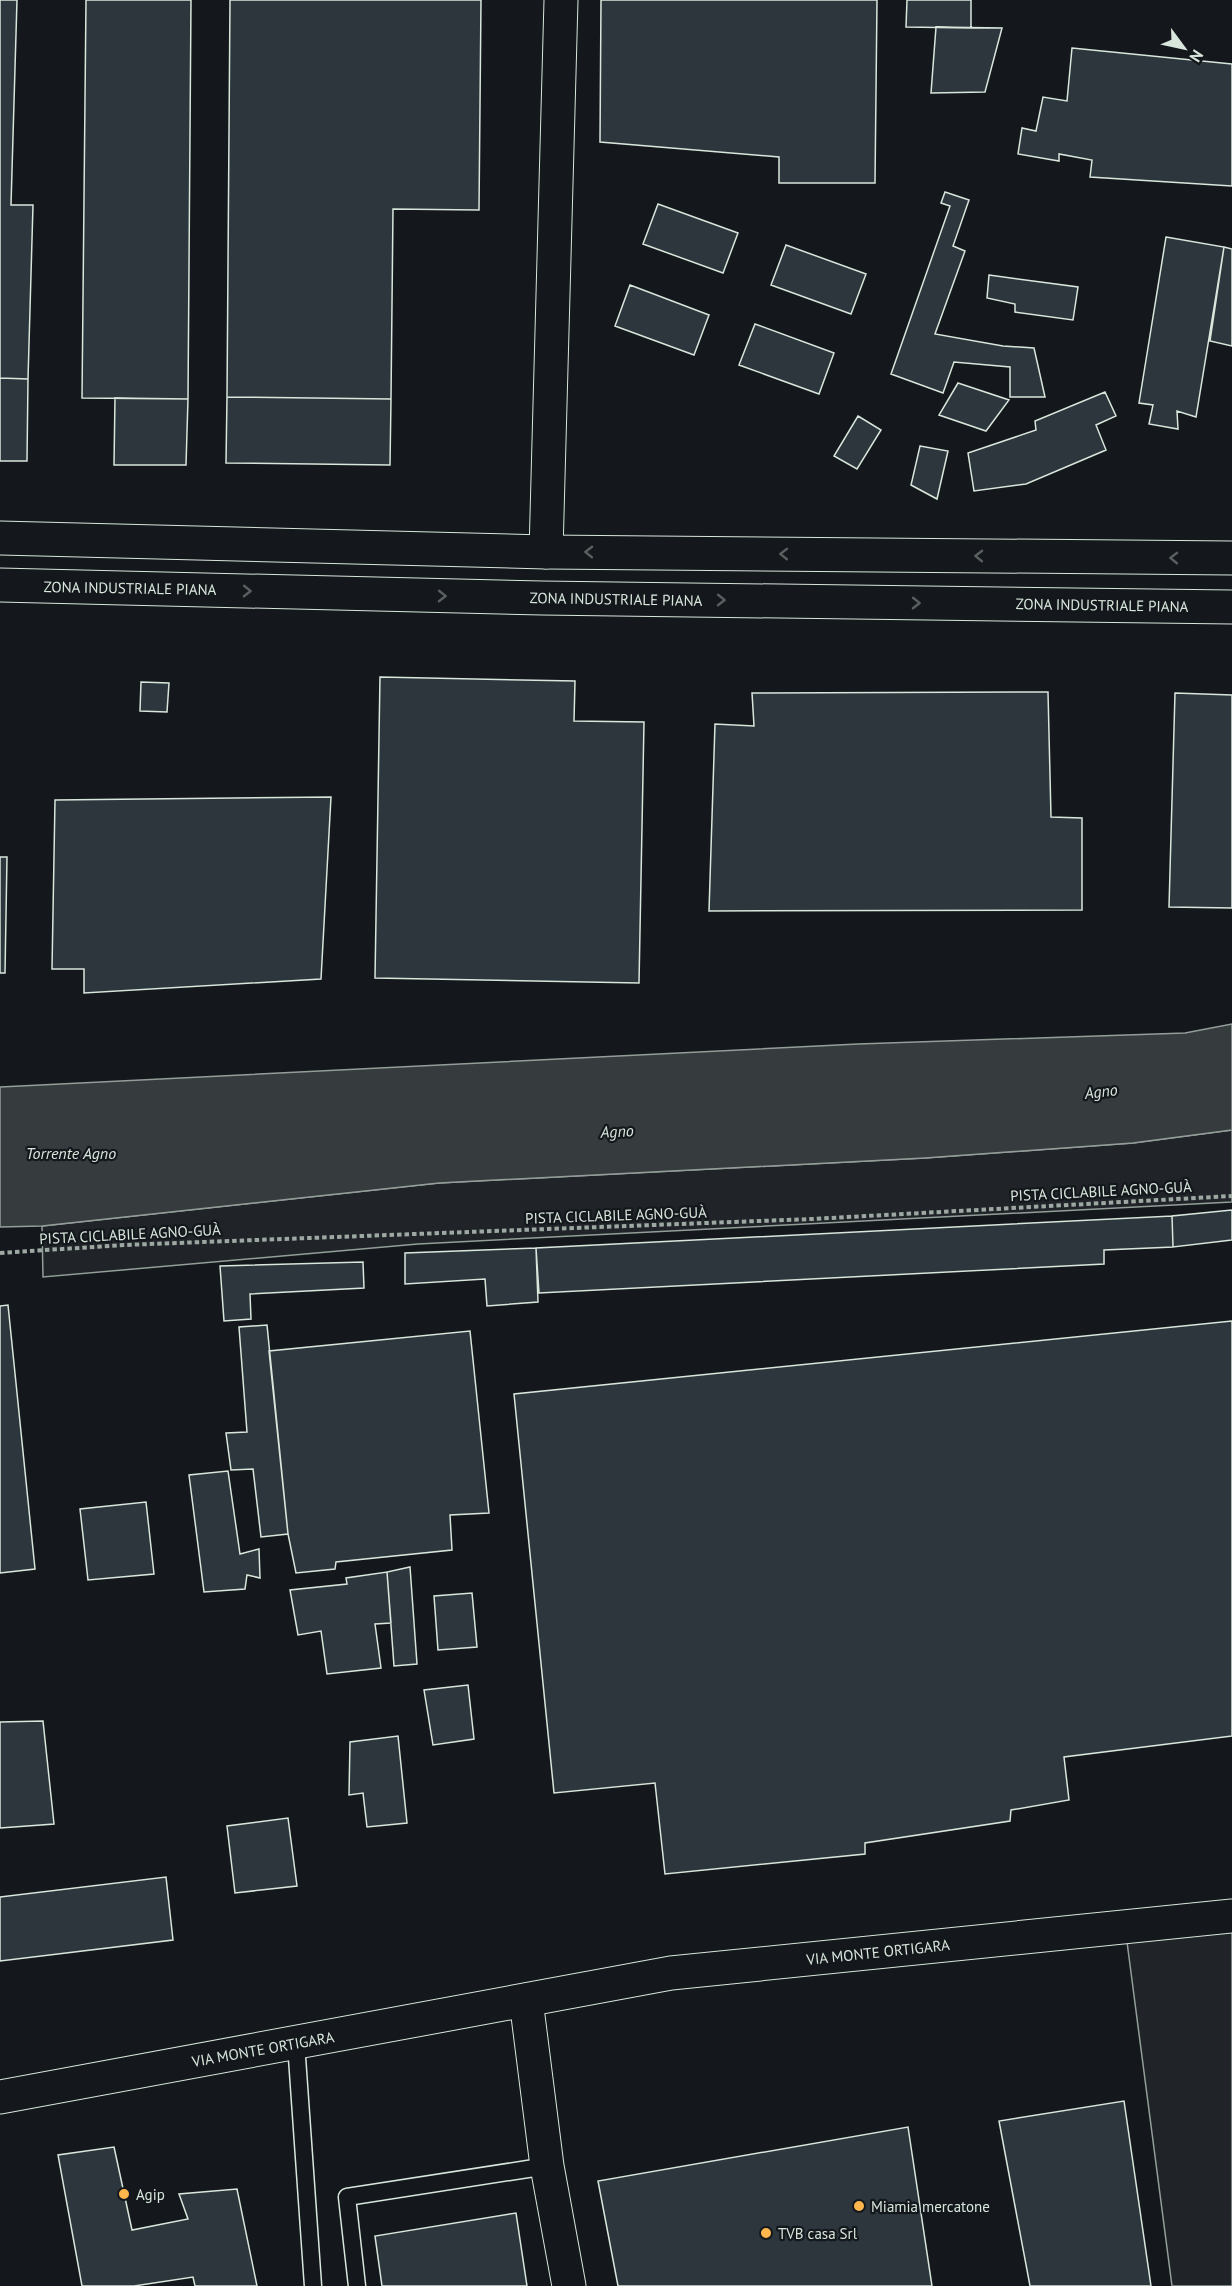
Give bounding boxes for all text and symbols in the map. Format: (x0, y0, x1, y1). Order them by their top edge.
north arrow (1154, 18, 1214, 78)
text: N (1185, 46, 1208, 66)
one-way arrow (584, 546, 593, 558)
one-way arrow (779, 548, 788, 560)
one-way arrow (974, 550, 983, 562)
one-way arrow (1169, 552, 1178, 564)
street label: ZONA INDUSTRIALE PIANA (43, 577, 217, 599)
one-way arrow (243, 585, 252, 597)
street label: ZONA INDUSTRIALE PIANA (529, 588, 703, 610)
one-way arrow (438, 590, 447, 602)
one-way arrow (717, 594, 726, 607)
street label: ZONA INDUSTRIALE PIANA (1015, 594, 1189, 616)
one-way arrow (912, 597, 921, 609)
water label: Agno (1082, 1079, 1119, 1103)
water label: Agno (599, 1120, 634, 1142)
water label: Torrente Agno (26, 1143, 116, 1163)
street label: PISTA CICLABILE AGNO-GUÀ (1010, 1177, 1193, 1205)
street label: PISTA CICLABILE AGNO-GUÀ (525, 1202, 707, 1228)
street label: PISTA CICLABILE AGNO-GUÀ (39, 1220, 222, 1248)
street label: VIA MONTE ORTIGARA (804, 1935, 951, 1969)
street label: VIA MONTE ORTIGARA (190, 2027, 336, 2071)
place label: Agip (136, 2185, 165, 2204)
marker: Agip (117, 2187, 131, 2201)
place label: Miamia mercatone (871, 2197, 990, 2216)
marker: Miamia mercatone (852, 2199, 866, 2213)
place label: TVB casa Srl (778, 2224, 858, 2243)
marker: TVB casa Srl (759, 2226, 773, 2240)

